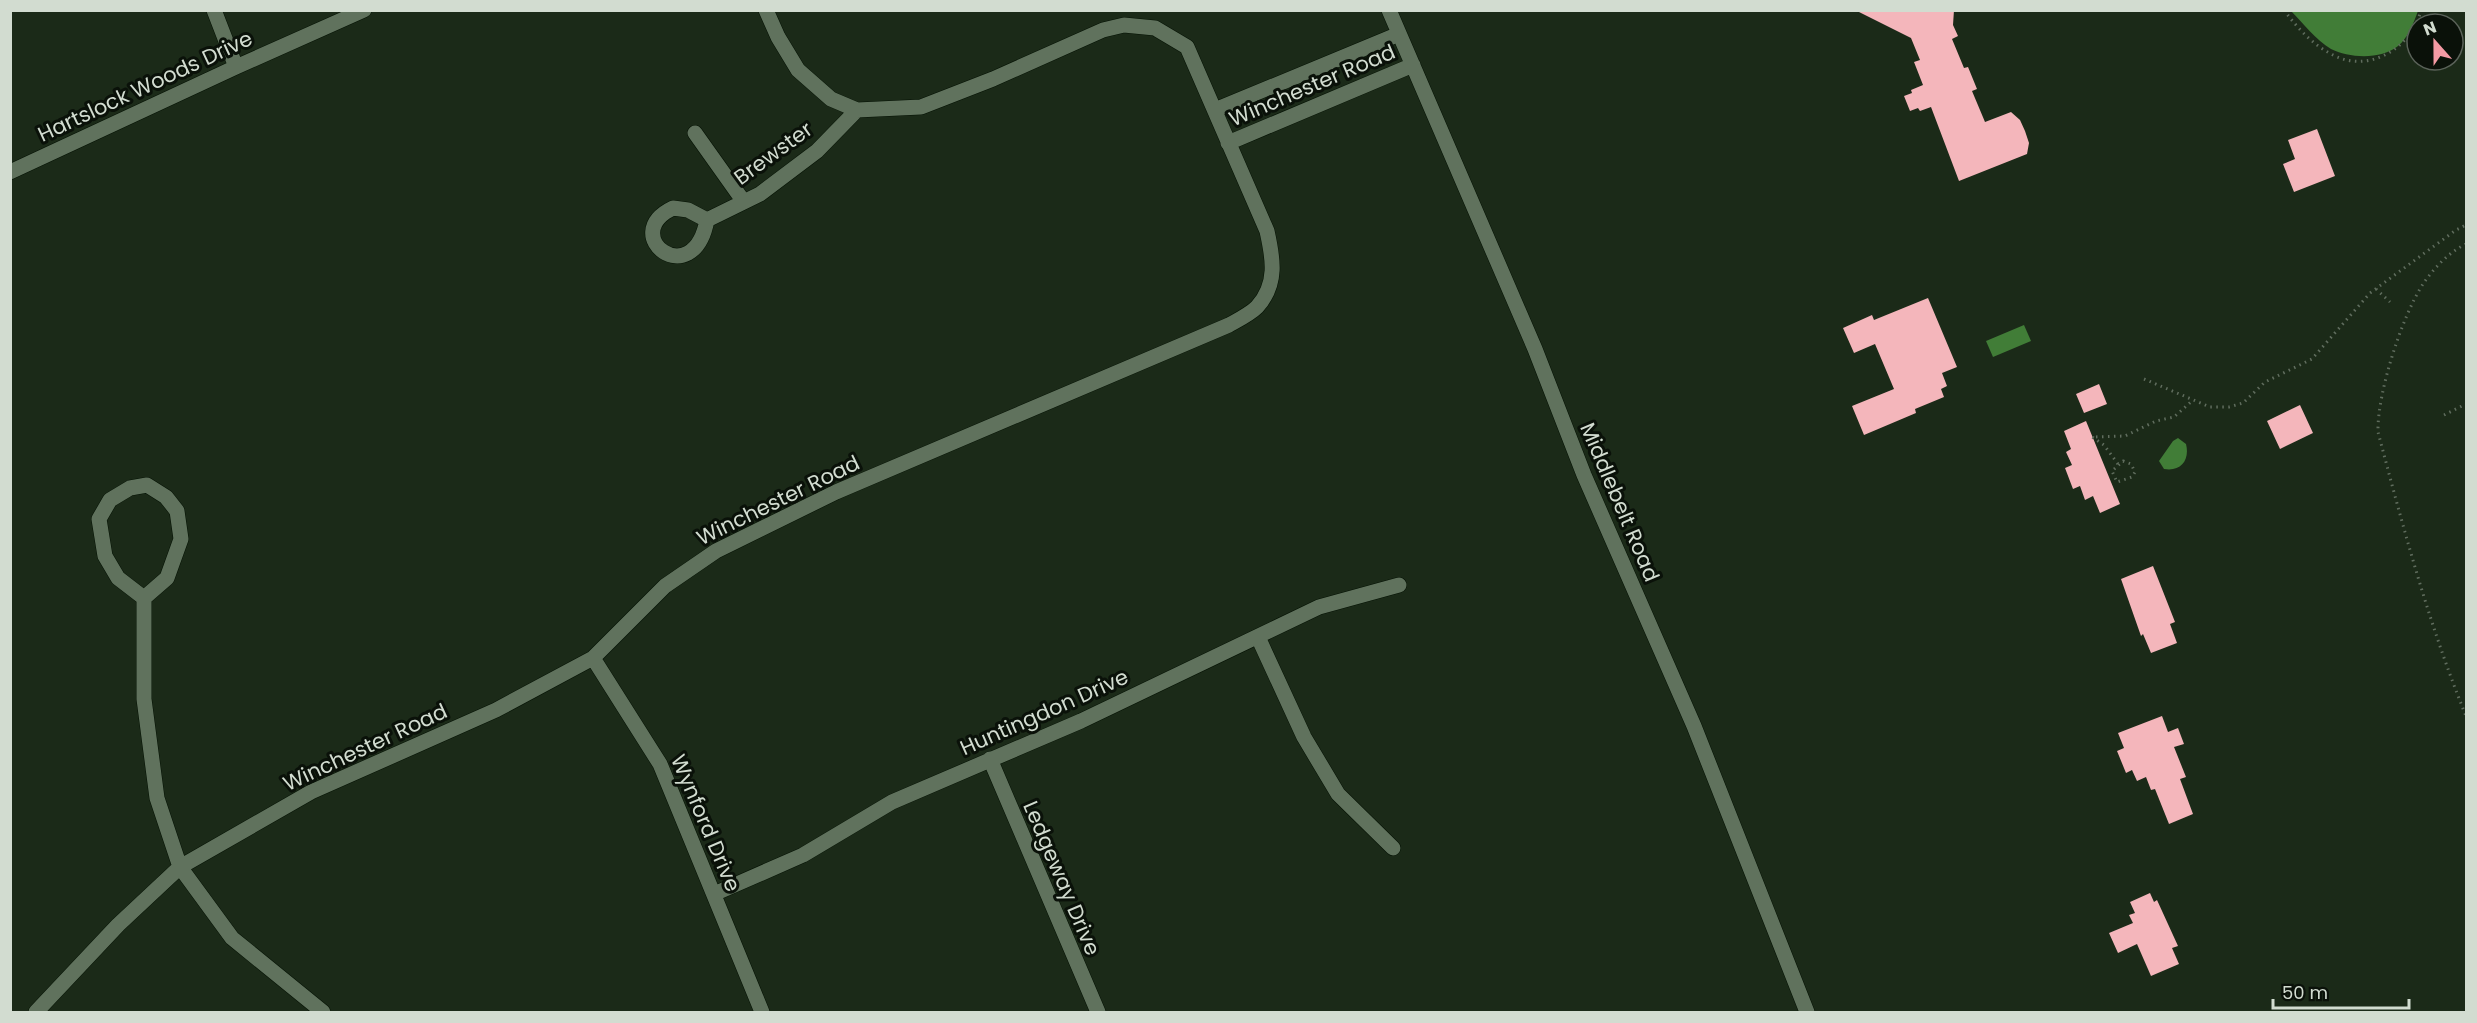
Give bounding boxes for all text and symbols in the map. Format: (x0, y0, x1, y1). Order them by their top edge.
north arrow (2405, 12, 2465, 72)
text: N (2420, 16, 2440, 41)
street label: Hartslock Woods Drive (33, 23, 257, 149)
street label: Winchester Road (1224, 37, 1400, 133)
street label: Brewster (728, 115, 818, 191)
street label: Middlebelt Road (1573, 418, 1667, 586)
street label: Winchester Road (692, 448, 864, 552)
street label: Huntingdon Drive (955, 662, 1133, 762)
street label: Winchester Road (278, 696, 452, 798)
street label: Wynford Drive (664, 750, 748, 896)
street label: Ledgeway Drive (1016, 796, 1108, 960)
scale bar (2273, 972, 2410, 1010)
text: 50 m (2282, 980, 2328, 1005)

